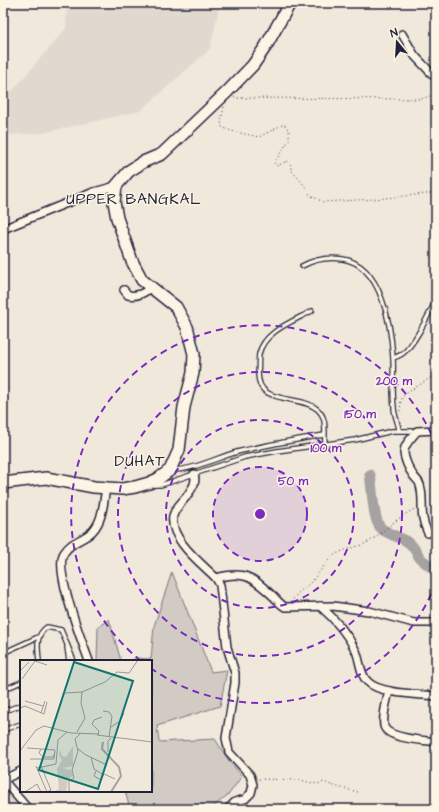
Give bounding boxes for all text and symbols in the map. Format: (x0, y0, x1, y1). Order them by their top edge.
north arrow (377, 22, 417, 62)
text: N (388, 25, 400, 41)
district label: UPPER BANGKAL (66, 189, 202, 210)
text: 200 m (375, 373, 413, 390)
text: 150 m (344, 406, 377, 423)
text: 100 m (311, 440, 342, 457)
district label: DUHAT (114, 451, 166, 472)
text: 50 m (278, 473, 309, 490)
centre of rings (253, 507, 267, 521)
inset map (20, 660, 152, 792)

